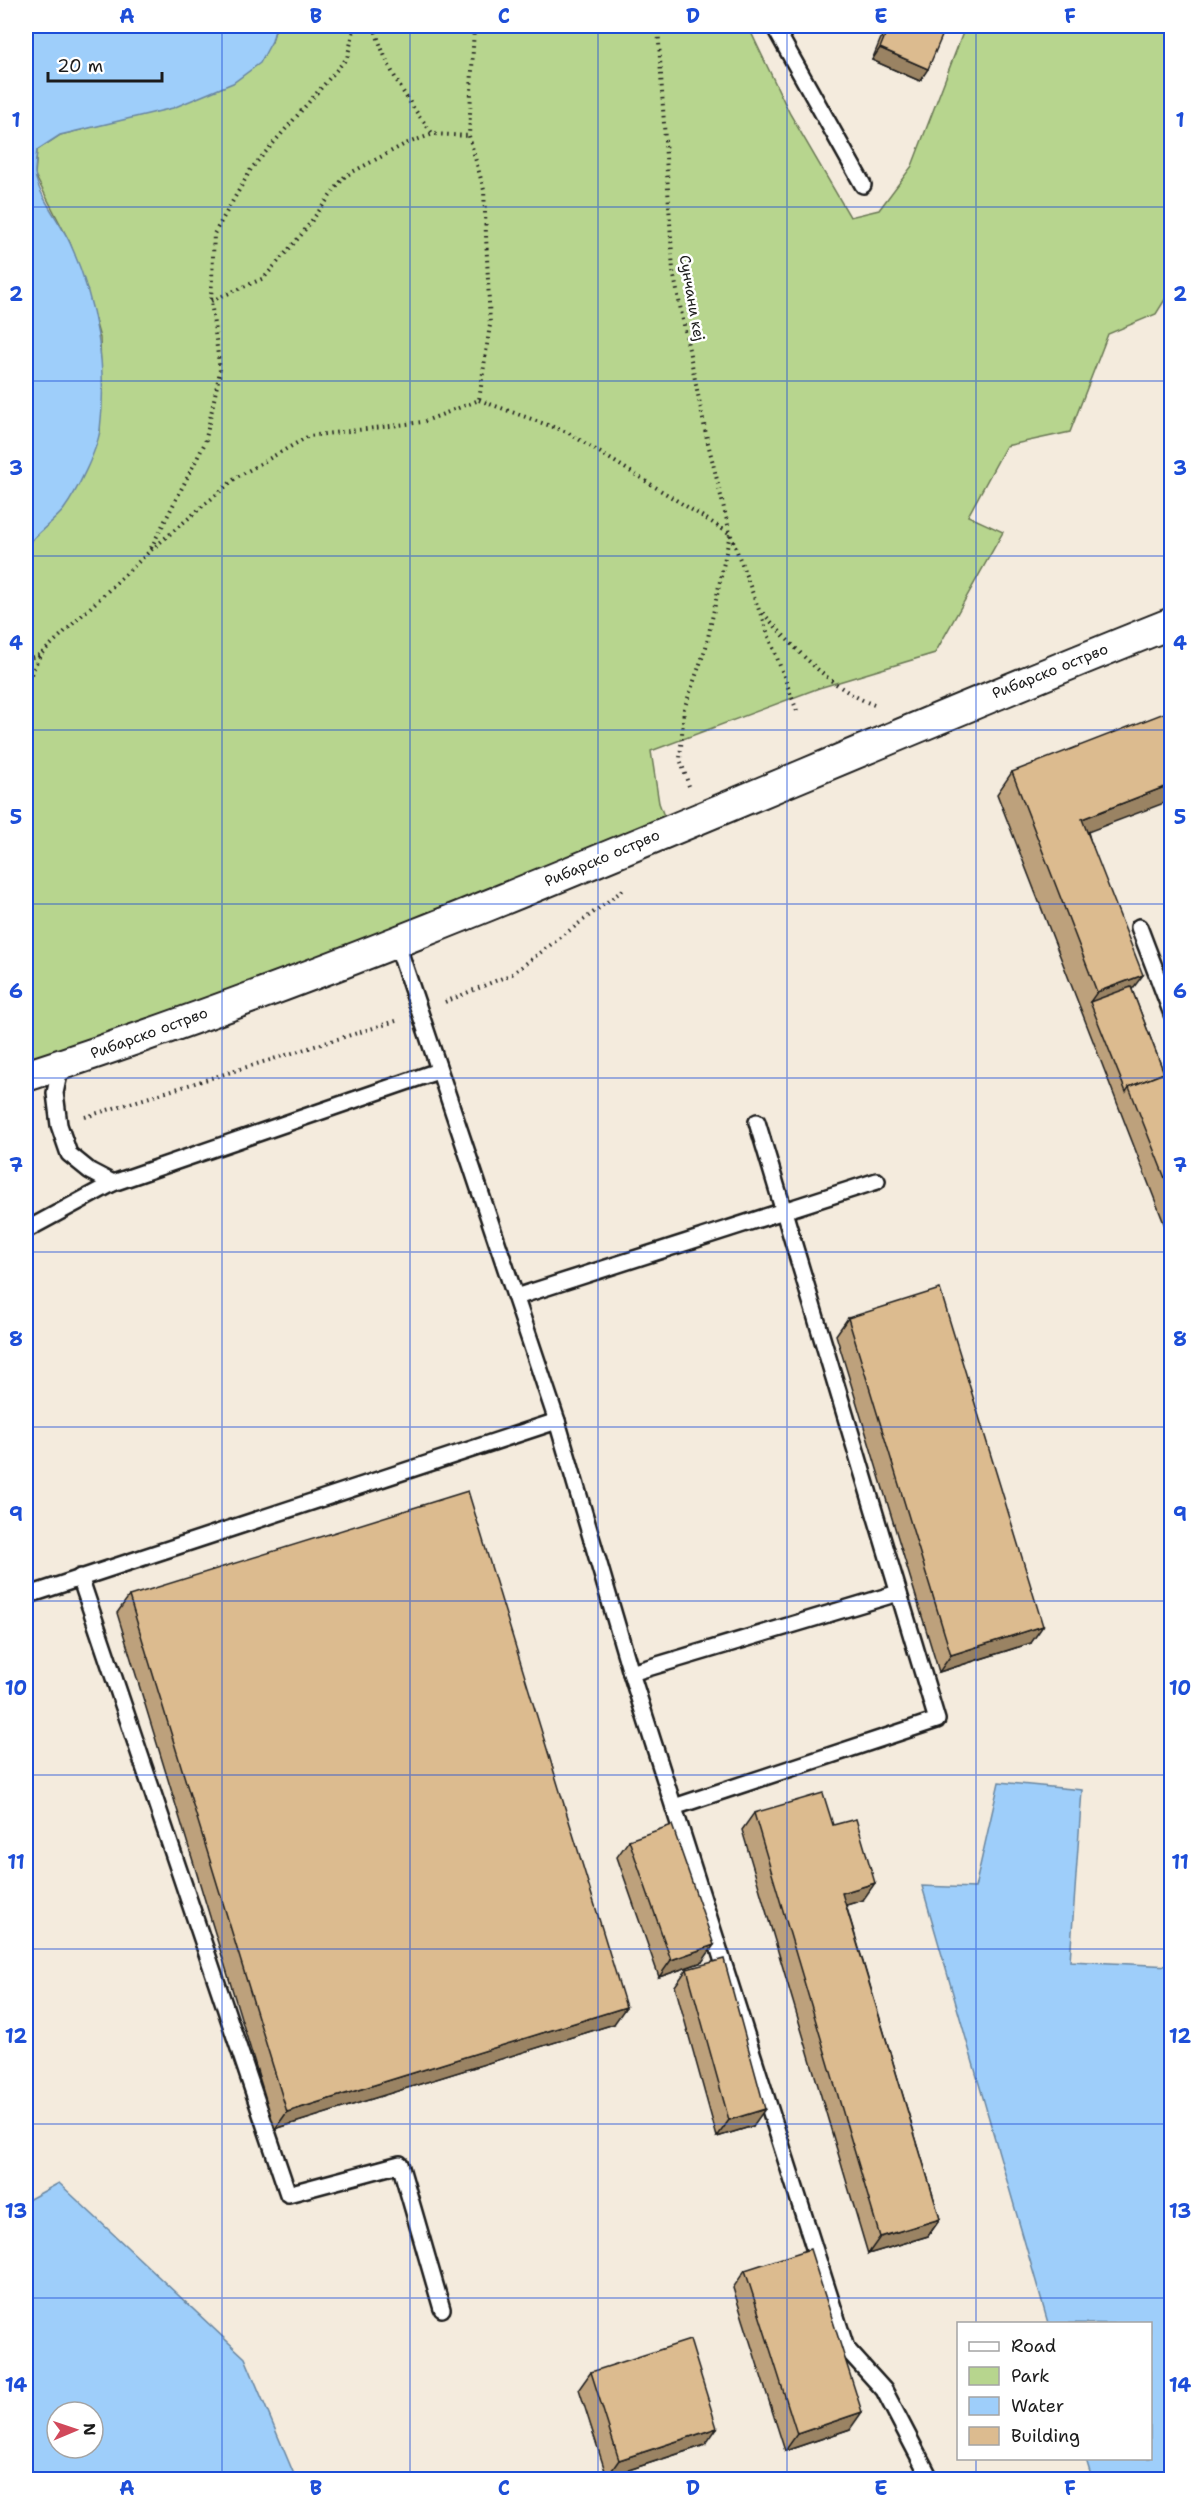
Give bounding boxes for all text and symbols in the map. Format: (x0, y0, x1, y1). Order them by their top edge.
text: A (119, 3, 135, 29)
text: B (310, 3, 322, 29)
text: C (498, 3, 510, 29)
text: D (686, 3, 700, 29)
text: E (874, 3, 888, 29)
text: F (1064, 3, 1076, 29)
scale bar (48, 45, 162, 83)
text: 20 m (57, 54, 103, 78)
text: 1 (11, 107, 21, 133)
text: 1 (1175, 107, 1185, 133)
street label: Сунчани кеј (675, 253, 709, 343)
text: 2 (9, 281, 23, 307)
text: 2 (1173, 281, 1187, 307)
text: 3 (9, 455, 23, 481)
text: 3 (1173, 455, 1187, 481)
text: 4 (9, 630, 23, 656)
text: 4 (1173, 630, 1187, 656)
street label: Рибарско острво (989, 639, 1111, 703)
text: 5 (10, 804, 22, 830)
text: 5 (1174, 804, 1186, 830)
street label: Рибарско острво (541, 825, 663, 891)
text: 6 (9, 978, 23, 1004)
text: 6 (1173, 978, 1187, 1004)
street label: Рибарско острво (88, 1003, 210, 1063)
text: 7 (9, 1152, 23, 1178)
text: 7 (1173, 1152, 1187, 1178)
text: 8 (9, 1326, 23, 1352)
text: 8 (1173, 1326, 1187, 1352)
text: 9 (9, 1501, 23, 1527)
text: 9 (1173, 1501, 1187, 1527)
text: 10 (5, 1675, 27, 1701)
text: 10 (1169, 1675, 1191, 1701)
text: 11 (7, 1849, 25, 1875)
text: 11 (1171, 1849, 1189, 1875)
text: 12 (5, 2023, 27, 2049)
text: 12 (1169, 2023, 1191, 2049)
text: 13 (5, 2198, 27, 2224)
text: 13 (1169, 2198, 1191, 2224)
legend (957, 2322, 1152, 2460)
text: Road (1011, 2334, 1056, 2358)
text: Park (1011, 2364, 1050, 2388)
text: 14 (5, 2372, 27, 2398)
text: 14 (1169, 2372, 1191, 2398)
text: Water (1011, 2394, 1064, 2418)
north arrow (45, 2400, 105, 2460)
text: N (79, 2423, 100, 2436)
text: Building (1011, 2424, 1080, 2448)
text: A (119, 2475, 135, 2501)
text: B (310, 2475, 322, 2501)
text: C (498, 2475, 510, 2501)
text: D (686, 2475, 700, 2501)
text: E (874, 2475, 888, 2501)
text: F (1064, 2475, 1076, 2501)

